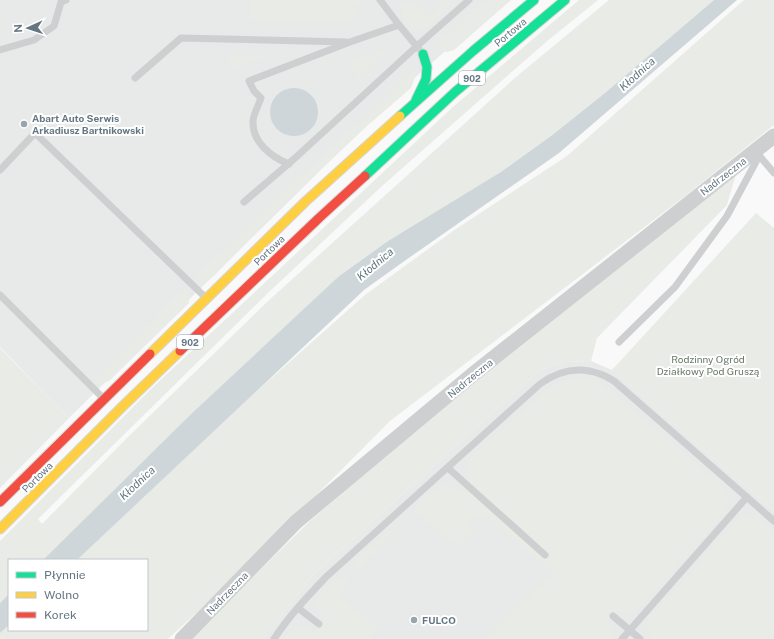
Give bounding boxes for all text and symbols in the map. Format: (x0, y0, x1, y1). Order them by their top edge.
north arrow (8, 8, 48, 48)
street label: Portowa (491, 15, 529, 49)
text: N (12, 24, 24, 33)
water label: Kłodnica (617, 55, 657, 93)
road number: 902 (459, 71, 485, 85)
place label: Abart Auto Serwis Arkadiusz Bartnikowski (32, 112, 144, 136)
marker: Abart Auto Serwis Arkadiusz Bartnikowski (19, 119, 29, 129)
street label: Nadrzeczna (698, 154, 748, 198)
street label: Portowa (251, 232, 287, 268)
water label: Kłodnica (354, 245, 396, 283)
road number: 902 (177, 335, 203, 349)
park label: Rodzinny Ogród Działkowy Pod Gruszą (657, 353, 760, 377)
street label: Nadrzeczna (445, 356, 495, 400)
street label: Portowa (19, 459, 55, 495)
water label: Kłodnica (117, 464, 157, 502)
legend (8, 559, 148, 631)
text: Płynnie (44, 568, 86, 582)
street label: Nadrzeczna (204, 569, 250, 617)
text: Wolno (44, 588, 79, 602)
text: Korek (44, 608, 77, 622)
place label: FULCO (422, 614, 456, 626)
marker: FULCO (409, 615, 419, 625)

